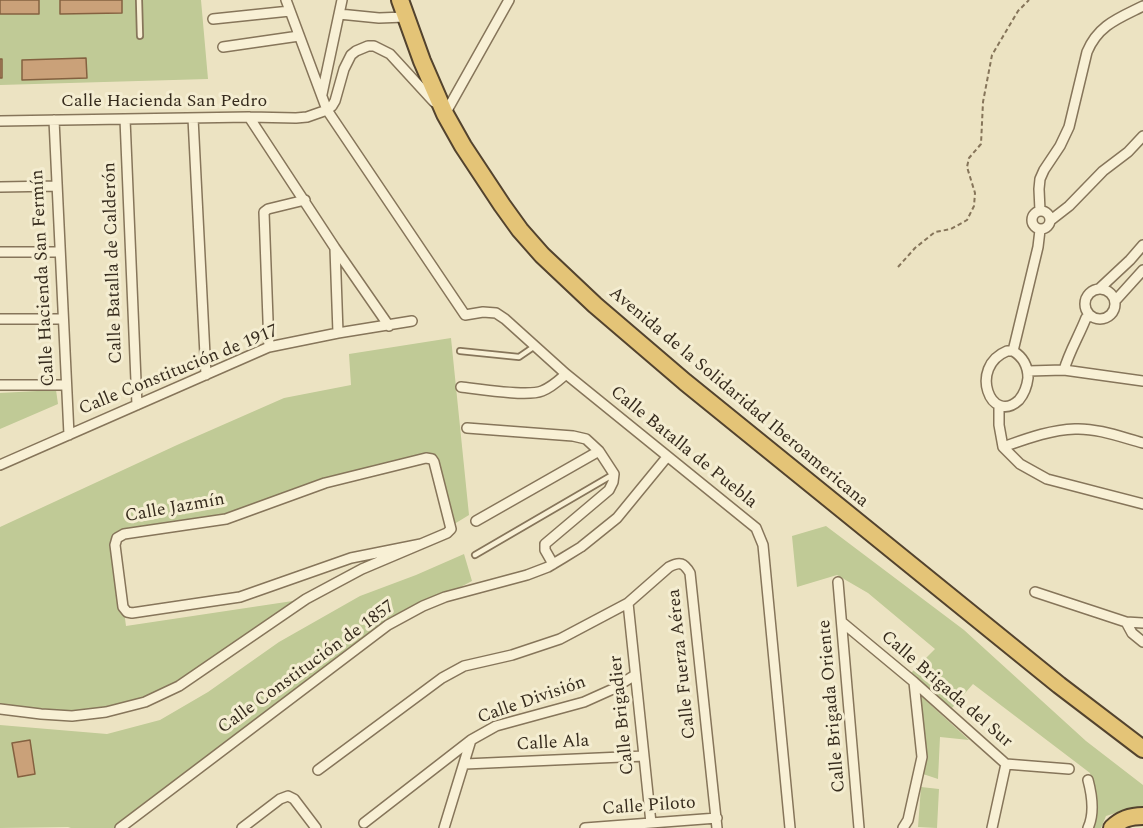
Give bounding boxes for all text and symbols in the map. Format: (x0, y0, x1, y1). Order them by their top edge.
street label: Calle Hacienda San Pedro (61, 91, 267, 113)
street label: Calle Batalla de Calderón (100, 162, 128, 364)
street label: Calle Hacienda San Fermín (28, 169, 60, 387)
street label: Avenida de la Solidaridad Iberoamericana (604, 283, 872, 513)
street label: Calle Constitución de 1917 (76, 321, 282, 421)
street label: Calle Batalla de Puebla (605, 382, 761, 514)
street label: Calle Jazmín (123, 490, 227, 528)
street label: Calle Fuerza Aérea (664, 588, 702, 740)
street label: Calle Constitución de 1857 (214, 597, 400, 739)
street label: Calle Brigada Oriente (815, 619, 851, 793)
street label: Calle Brigada del Sur (876, 627, 1016, 753)
street label: Calle Brigadier (606, 654, 640, 776)
street label: Calle División (475, 672, 589, 730)
street label: Calle Ala (516, 731, 590, 757)
street label: Calle Piloto (601, 793, 697, 821)

